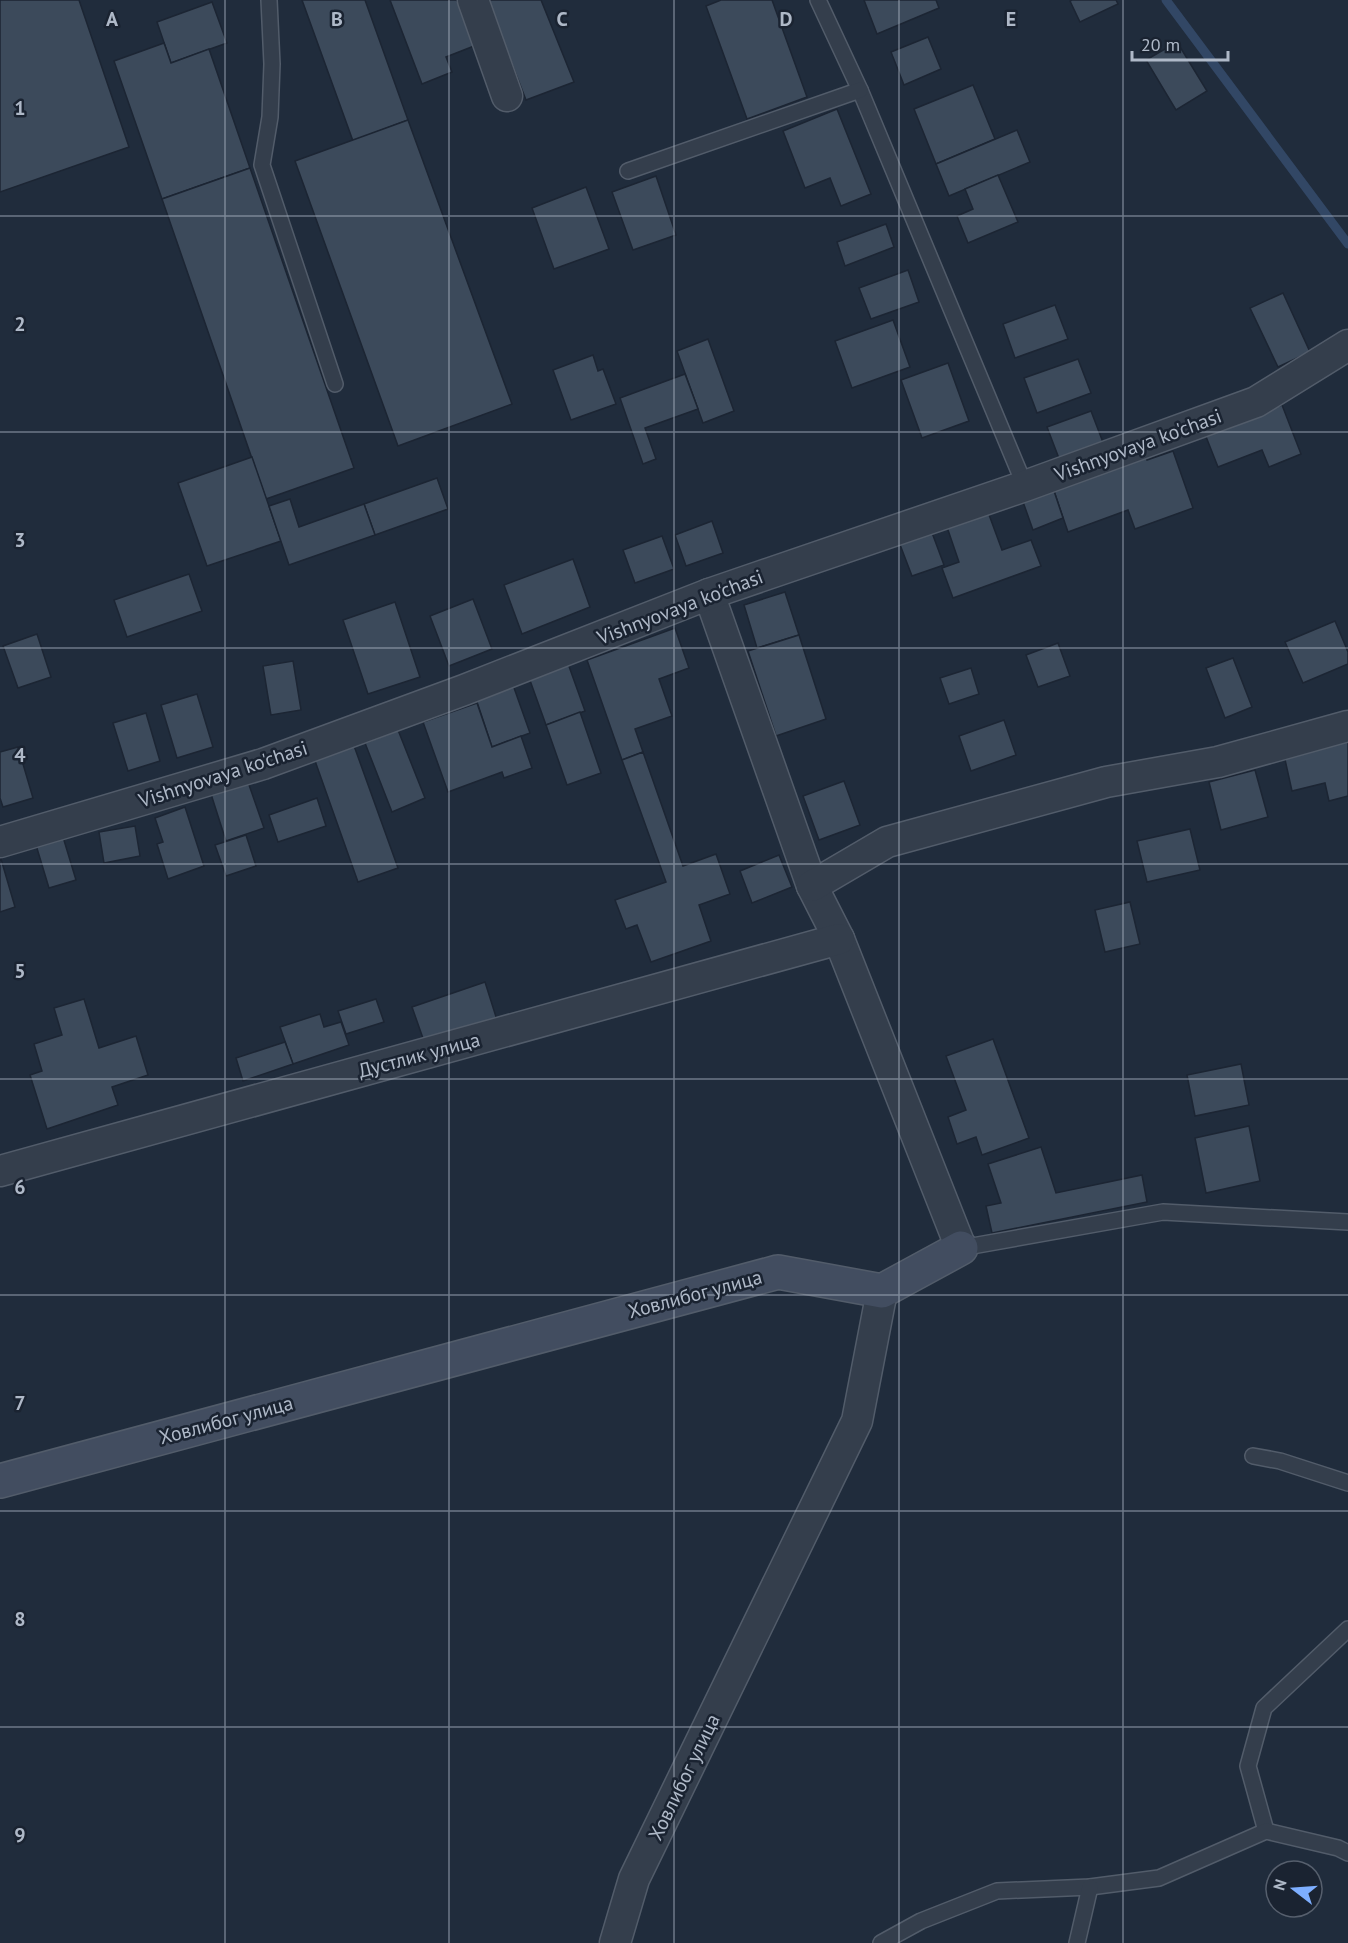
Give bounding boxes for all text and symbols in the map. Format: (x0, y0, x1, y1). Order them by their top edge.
text: A (106, 6, 119, 32)
text: B (331, 6, 343, 32)
text: C (556, 6, 568, 32)
text: D (780, 6, 793, 32)
text: E (1006, 6, 1016, 32)
scale bar (1132, 24, 1228, 62)
text: 20 m (1141, 33, 1180, 56)
text: 1 (14, 95, 26, 121)
text: 2 (14, 311, 26, 337)
street label: Vishnyovaya ko'chasi (1050, 403, 1225, 488)
text: 3 (14, 527, 26, 553)
street label: Vishnyovaya ko'chasi (592, 563, 767, 651)
street label: Vishnyovaya ko'chasi (134, 734, 311, 814)
text: 4 (14, 742, 26, 768)
text: 5 (14, 958, 26, 984)
street label: Дустлик улица (355, 1026, 483, 1084)
text: 6 (14, 1174, 26, 1200)
street label: Ховлибог улица (625, 1264, 765, 1324)
text: 7 (14, 1390, 26, 1416)
street label: Ховлибог улица (156, 1390, 296, 1450)
text: 8 (14, 1606, 26, 1632)
street label: Ховлибог улица (642, 1709, 726, 1845)
text: 9 (14, 1822, 26, 1848)
north arrow (1264, 1859, 1324, 1919)
text: N (1269, 1877, 1291, 1893)

